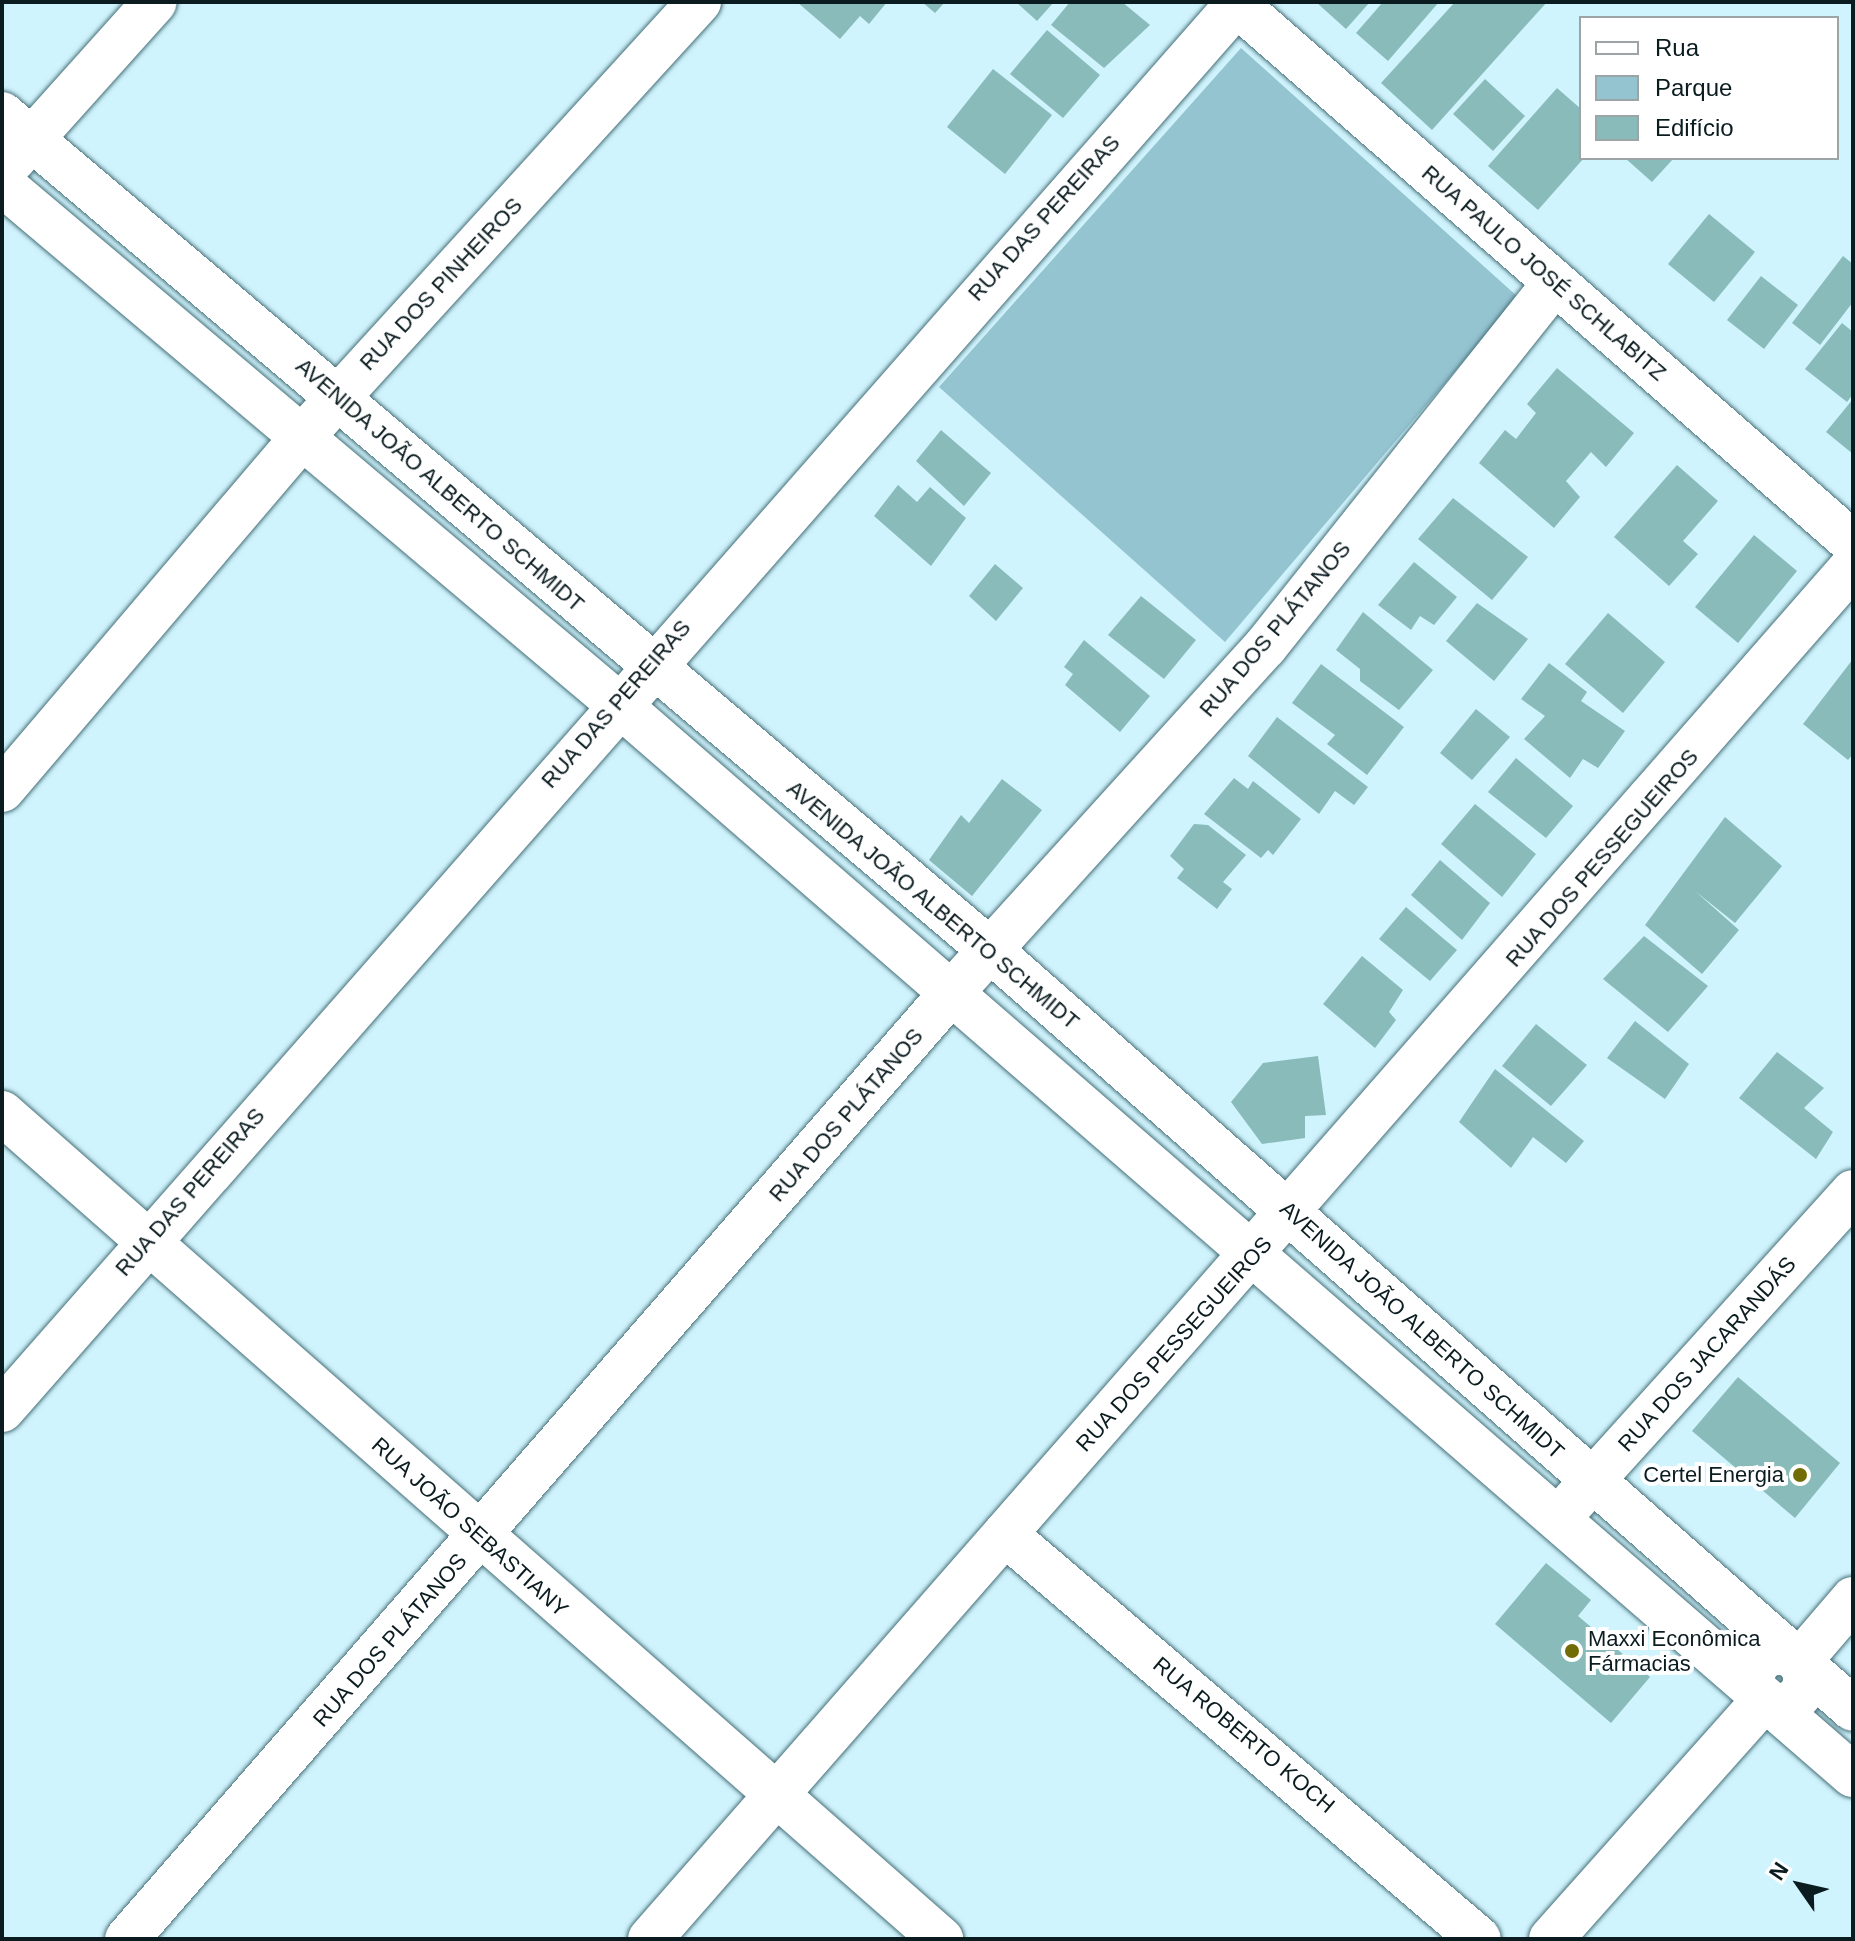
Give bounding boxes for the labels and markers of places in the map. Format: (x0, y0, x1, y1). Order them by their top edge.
place label: Certel Energia (1643, 1462, 1784, 1488)
marker: Certel Energia (1791, 1466, 1809, 1484)
place label: Maxxi Econômica Fármacias (1588, 1625, 1760, 1676)
marker: Maxxi Econômica Fármacias (1563, 1642, 1581, 1660)

